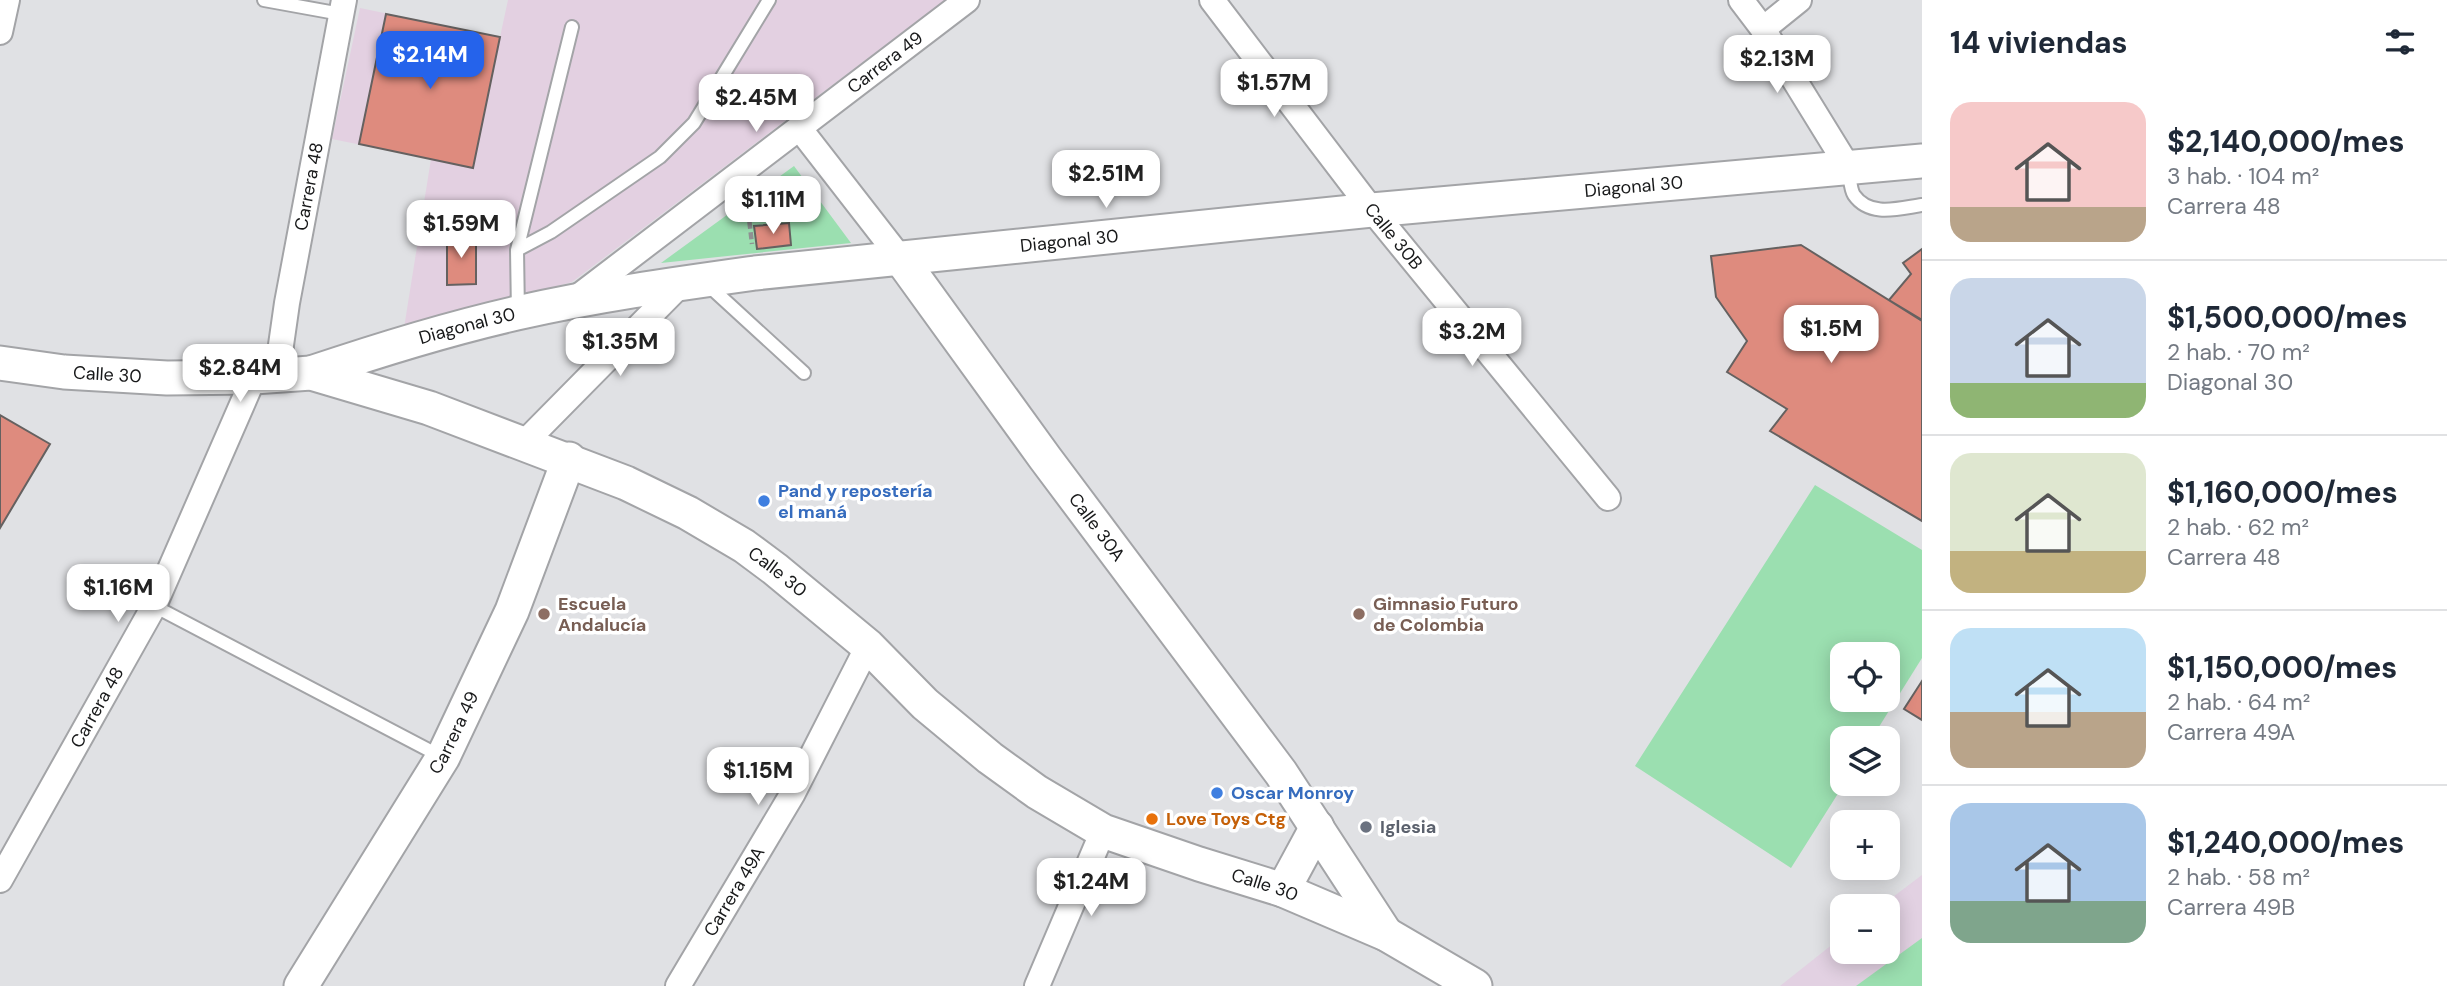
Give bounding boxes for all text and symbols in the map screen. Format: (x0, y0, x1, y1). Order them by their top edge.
text: 14 viviendas (1950, 23, 2128, 62)
icon: filters (2381, 23, 2419, 61)
street label: Carrera 49 (842, 26, 928, 99)
pin: $2.14M (373, 32, 487, 91)
pin: $2.13M (1720, 36, 1834, 95)
text: $2.14M (392, 39, 468, 69)
text: $2.13M (1740, 43, 1814, 73)
pin: $1.57M (1217, 60, 1331, 119)
text: $1.57M (1237, 67, 1311, 97)
pin: $2.45M (699, 74, 813, 134)
text: $2.45M (715, 82, 797, 112)
text: $2,140,000/mes (2167, 122, 2404, 161)
icon: home (2006, 130, 2090, 214)
street label: Carrera 48 (289, 140, 329, 232)
pin: $2.51M (1049, 150, 1163, 210)
text: $2.51M (1068, 158, 1144, 188)
text: 3 hab. · 104 m² (2167, 161, 2319, 191)
street label: Diagonal 30 (1583, 170, 1684, 203)
pin: $1.11M (716, 176, 830, 236)
text: $1.11M (741, 184, 805, 214)
text: Carrera 48 (2167, 191, 2281, 221)
street label: Calle 30B (1359, 198, 1428, 275)
pin: $1.59M (404, 201, 518, 260)
text: $1.59M (423, 208, 499, 238)
street label: Diagonal 30 (1019, 224, 1120, 258)
text: $1,500,000/mes (2167, 298, 2407, 337)
street label: Diagonal 30 (416, 302, 518, 350)
pin: $1.5M (1782, 306, 1880, 365)
icon: home (2006, 306, 2090, 390)
pin: $3.2M (1423, 308, 1521, 368)
text: $1.5M (1800, 313, 1862, 343)
text: $3.2M (1438, 316, 1506, 346)
pin: $1.35M (563, 318, 677, 378)
text: $1.35M (582, 326, 658, 356)
text: 2 hab. · 70 m² (2167, 337, 2310, 367)
pin: $2.84M (183, 344, 297, 404)
text: $2.84M (199, 352, 281, 382)
street label: Calle 30 (72, 361, 142, 388)
text: Diagonal 30 (2167, 367, 2293, 397)
text: $1,160,000/mes (2167, 473, 2398, 512)
place label: Pand y repostería el maná (778, 479, 932, 524)
icon: home (2006, 481, 2090, 565)
street label: Calle 30A (1063, 488, 1130, 566)
marker: Pand y repostería el maná (756, 493, 772, 509)
text: 2 hab. · 62 m² (2167, 512, 2309, 542)
street label: Calle 30 (743, 541, 812, 603)
text: Carrera 48 (2167, 542, 2281, 572)
pin: $1.16M (61, 564, 175, 624)
text: $1.16M (83, 572, 153, 602)
place label: Escuela Andalucía (558, 592, 646, 637)
place label: Gimnasio Futuro de Colombia (1373, 592, 1518, 637)
marker: Escuela Andalucía (536, 606, 552, 622)
marker: Gimnasio Futuro de Colombia (1351, 606, 1367, 622)
map controls (1830, 642, 1900, 964)
button: locate (1830, 642, 1900, 712)
text: $1,150,000/mes (2167, 648, 2397, 687)
icon: home (2006, 656, 2090, 740)
street label: Carrera 48 (65, 663, 129, 752)
street label: Carrera 49 (423, 687, 484, 779)
text: 2 hab. · 64 m² (2167, 687, 2310, 717)
text: Carrera 49A (2167, 717, 2295, 747)
button: layers (1830, 726, 1900, 796)
pin: $1.15M (701, 748, 815, 807)
text: $1.15M (723, 755, 793, 785)
place label: Oscar Monroy (1231, 781, 1354, 805)
marker: Oscar Monroy (1209, 785, 1225, 801)
place label: Love Toys Ctg (1166, 807, 1286, 831)
button: + (1830, 810, 1900, 880)
marker: Love Toys Ctg (1144, 811, 1160, 827)
place label: Iglesia (1380, 815, 1436, 839)
marker: Iglesia (1358, 819, 1374, 835)
text: $1,240,000/mes (2167, 823, 2404, 862)
icon: home (2006, 831, 2090, 915)
street label: Carrera 49A (698, 842, 770, 941)
pin: $1.24M (1034, 858, 1148, 918)
text: 2 hab. · 58 m² (2167, 862, 2310, 892)
street label: Calle 30 (1228, 863, 1302, 907)
text: $1.24M (1053, 866, 1129, 896)
text: Carrera 49B (2167, 892, 2295, 922)
button: − (1830, 894, 1900, 964)

